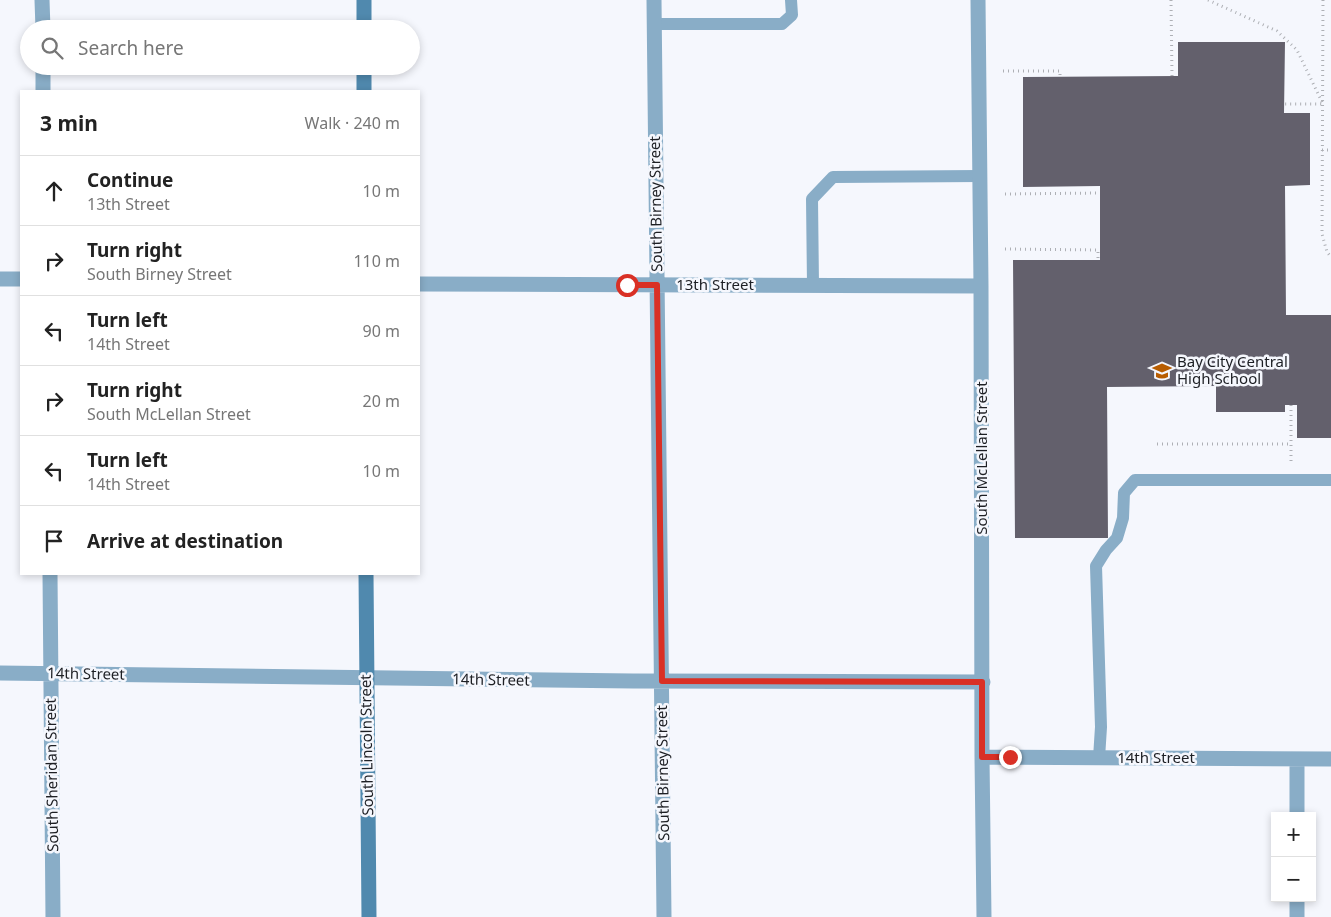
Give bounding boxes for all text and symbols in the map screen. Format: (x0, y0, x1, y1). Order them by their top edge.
search box (20, 20, 420, 75)
icon: search (38, 34, 66, 62)
text: Search here (78, 35, 184, 61)
text: 3 min (40, 109, 98, 137)
text: Walk · 240 m (305, 112, 400, 134)
street label: South Birney Street (644, 135, 666, 272)
text: Continue (87, 167, 173, 193)
icon: ahead (40, 177, 68, 205)
text: 10 m (363, 180, 400, 202)
text: 13th Street (87, 193, 170, 215)
text: Turn right (87, 237, 182, 263)
icon: right (40, 247, 68, 275)
text: 110 m (353, 250, 400, 272)
text: South Birney Street (87, 263, 232, 285)
route start (616, 274, 639, 297)
street label: 13th Street (676, 274, 754, 294)
text: Turn left (87, 307, 168, 333)
icon: left (40, 317, 68, 345)
text: 90 m (363, 320, 400, 342)
text: 14th Street (87, 333, 170, 355)
place label: Bay City Central High School (1177, 351, 1288, 388)
school or university icon: Bay City Central High School (1151, 360, 1173, 382)
text: Turn right (87, 377, 182, 403)
street label: South McLellan Street (971, 381, 991, 535)
icon: right (40, 387, 68, 415)
text: 20 m (363, 390, 400, 412)
text: South McLellan Street (87, 403, 251, 425)
text: Turn left (87, 447, 168, 473)
icon: left (40, 457, 68, 485)
text: 10 m (363, 460, 400, 482)
text: 14th Street (87, 473, 170, 495)
icon: arrive (40, 527, 68, 555)
text: Arrive at destination (87, 528, 283, 554)
street label: 14th Street (47, 662, 126, 684)
street label: 14th Street (452, 668, 531, 690)
street label: South Lincoln Street (355, 674, 377, 816)
street label: South Sheridan Street (40, 697, 62, 852)
street label: South Birney Street (651, 704, 673, 841)
route end (999, 746, 1022, 769)
street label: 14th Street (1117, 747, 1195, 767)
map controls (1271, 812, 1316, 902)
button: + (1271, 812, 1316, 857)
button: − (1271, 857, 1316, 902)

